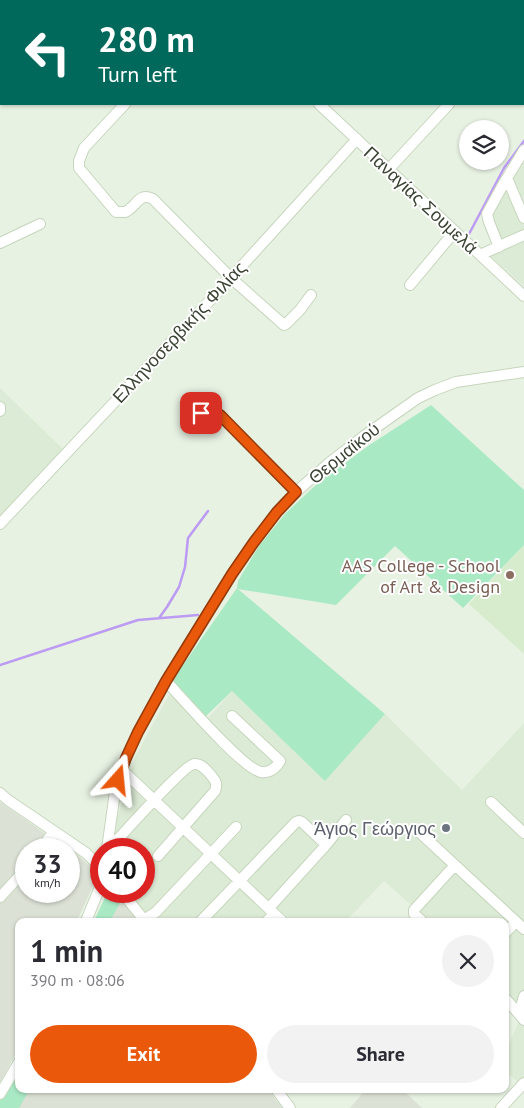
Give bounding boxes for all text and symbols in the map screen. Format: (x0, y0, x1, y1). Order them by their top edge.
text: 280 m (98, 16, 195, 62)
icon: left (15, 20, 80, 85)
text: Turn left (98, 60, 177, 88)
map controls (459, 120, 509, 170)
button: layers (459, 120, 509, 170)
street label: Παναγίας Σουμελά (359, 141, 483, 259)
street label: Ελληνοσερβικής Φιλίας (107, 256, 251, 408)
pin (180, 392, 222, 434)
icon: arrive (187, 399, 215, 427)
street label: Θερμαϊκού (304, 417, 384, 489)
place label: AAS College - School of Art & Design (342, 554, 501, 598)
marker: AAS College - School of Art & Design (504, 569, 516, 581)
position arrow (91, 753, 143, 805)
place label: Άγιος Γεώργιος (314, 817, 436, 840)
marker: Άγιος Γεώργιος (440, 822, 452, 834)
speed limit sign: 40 (90, 838, 155, 903)
text: 33 (33, 848, 62, 880)
text: km/h (34, 875, 61, 890)
text: 1 min (30, 931, 103, 970)
button: close (442, 935, 494, 987)
text: 390 m · 08:06 (30, 970, 125, 990)
button: Exit (30, 1025, 257, 1083)
button: Share (267, 1025, 494, 1083)

